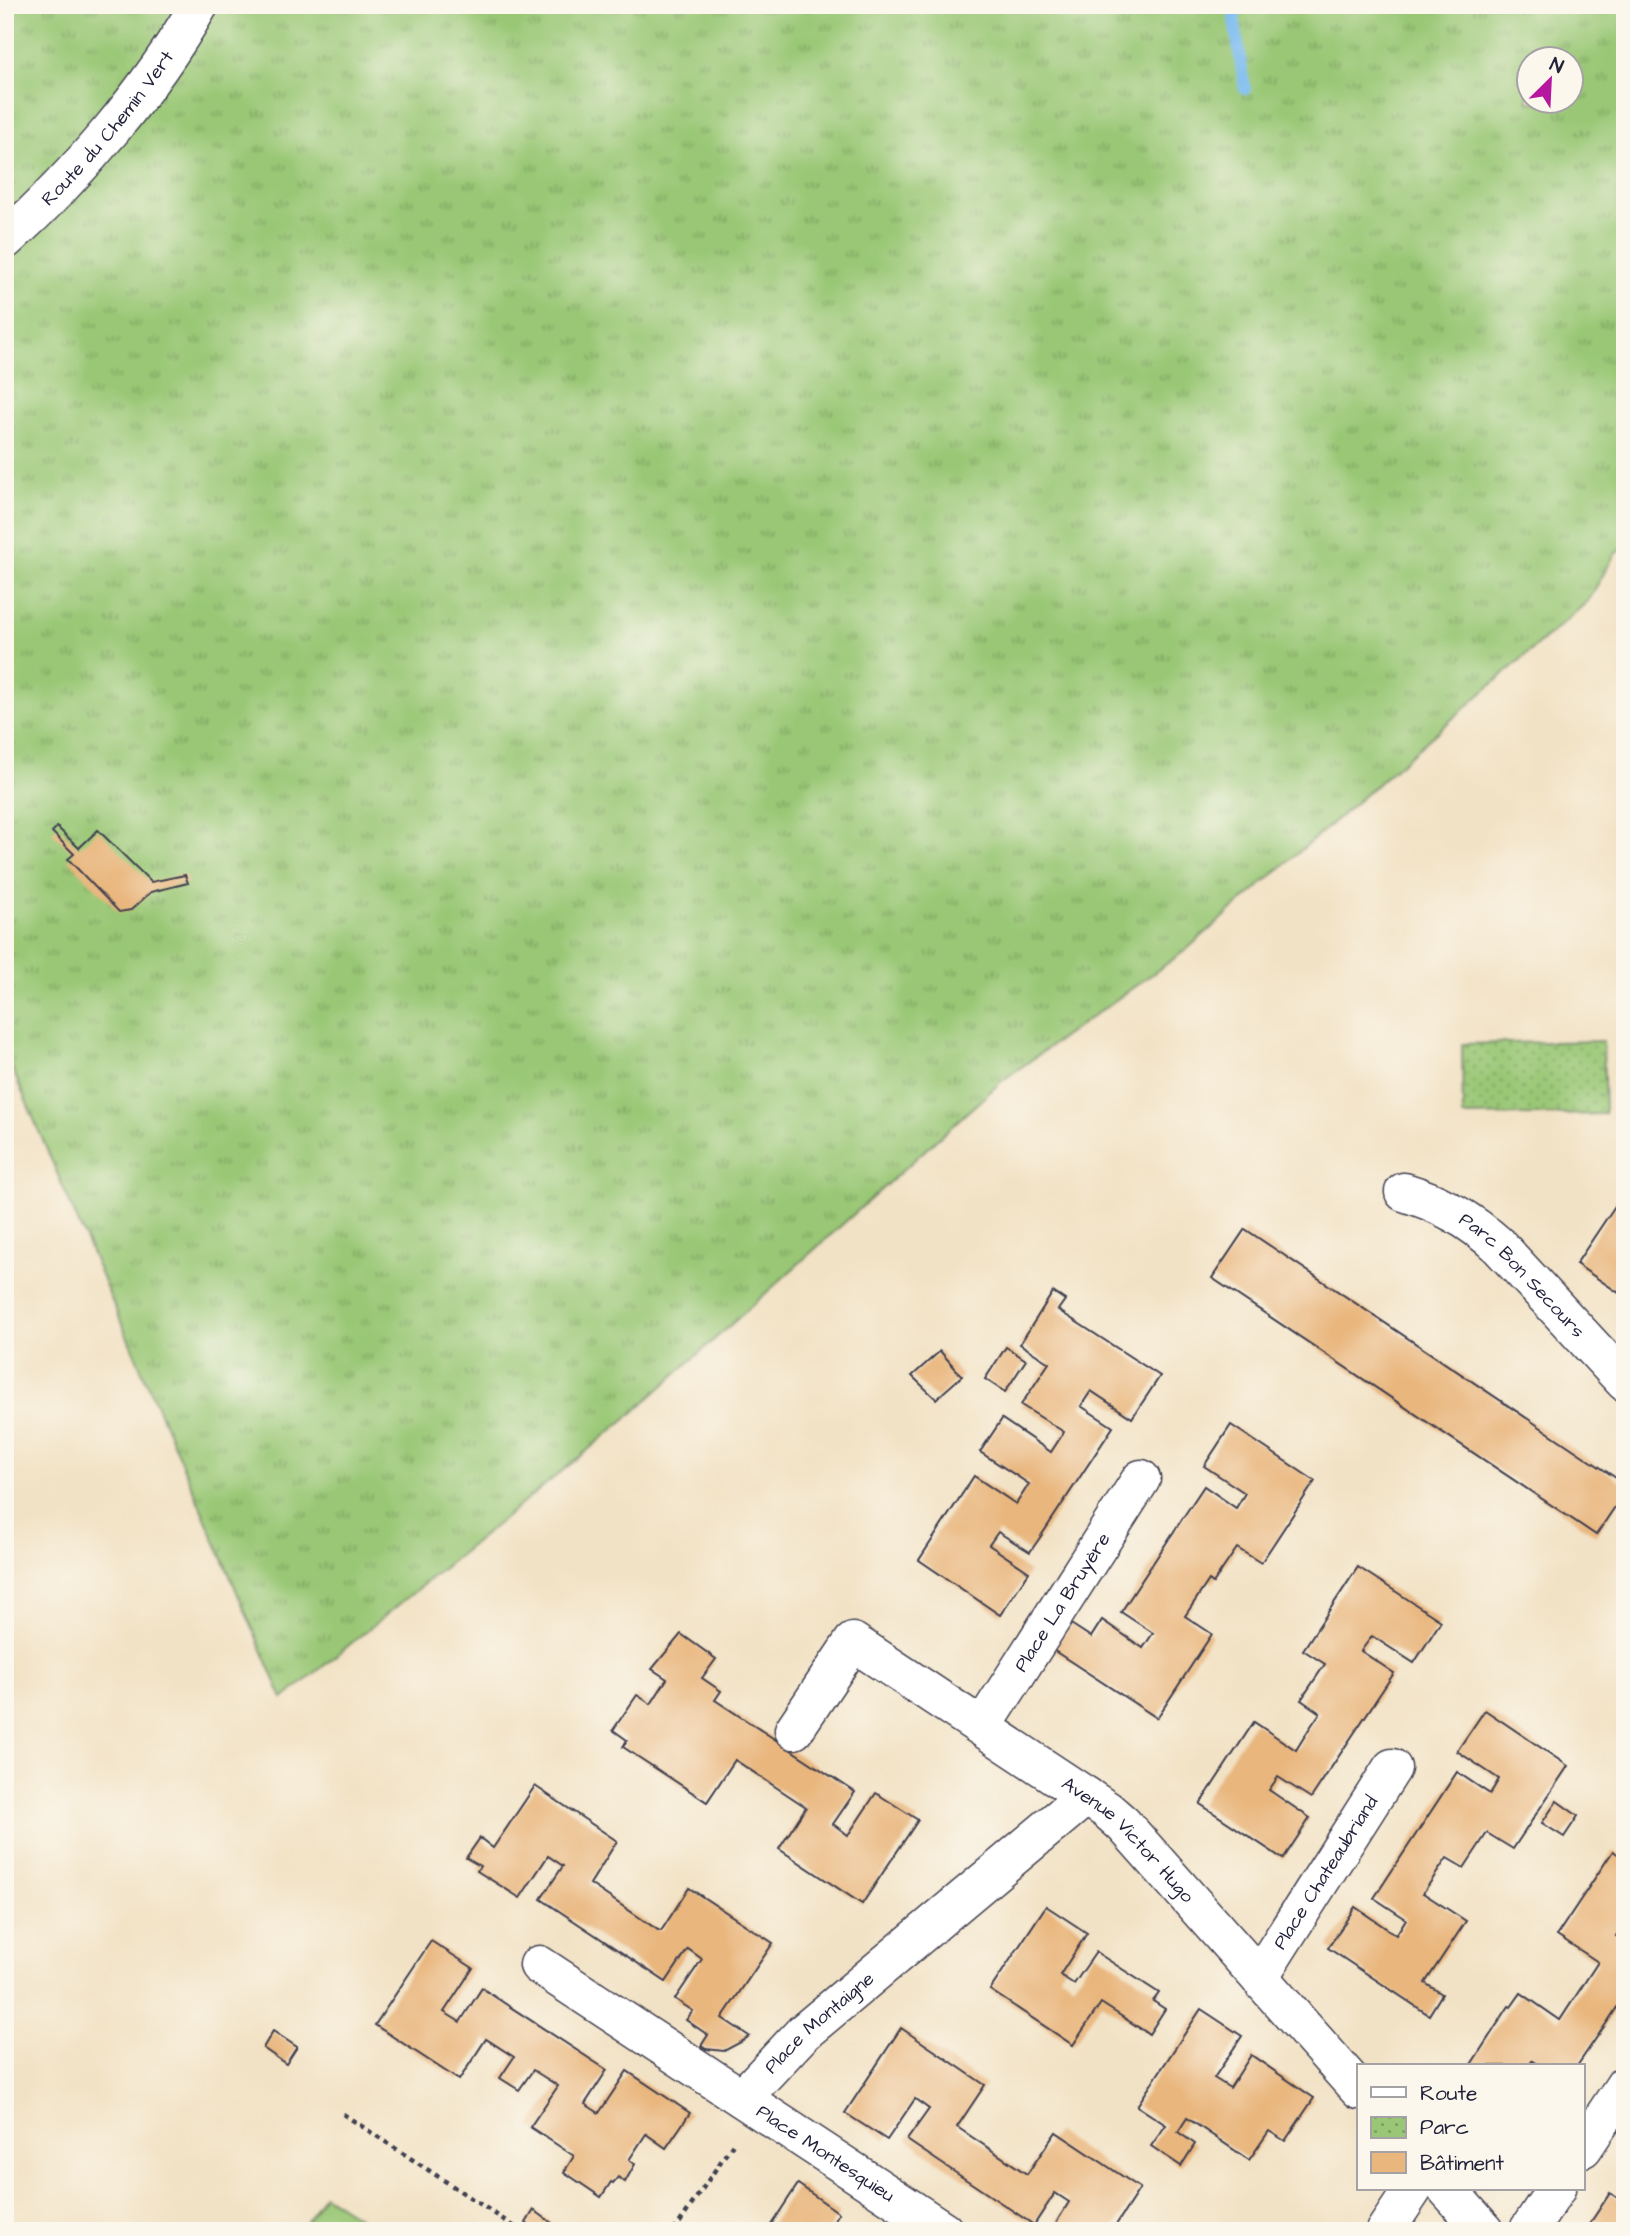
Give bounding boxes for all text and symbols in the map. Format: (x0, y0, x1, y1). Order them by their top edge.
street label: Route du Chemin Vert (35, 45, 180, 212)
north arrow (1514, 46, 1584, 116)
text: N (1545, 51, 1567, 81)
street label: Parc Bon Secours (1454, 1206, 1591, 1344)
street label: Place La Bruyère (1008, 1527, 1117, 1677)
street label: Avenue Victor Hugo (1056, 1770, 1201, 1909)
street label: Place Chateaubriand (1267, 1790, 1385, 1955)
street label: Place Montaigne (758, 1965, 880, 2080)
legend (1357, 2064, 1584, 2190)
text: Route (1420, 2079, 1477, 2108)
street label: Place Montesquieu (751, 2098, 900, 2209)
text: Parc (1420, 2113, 1469, 2142)
text: Bâtiment (1420, 2149, 1504, 2178)

